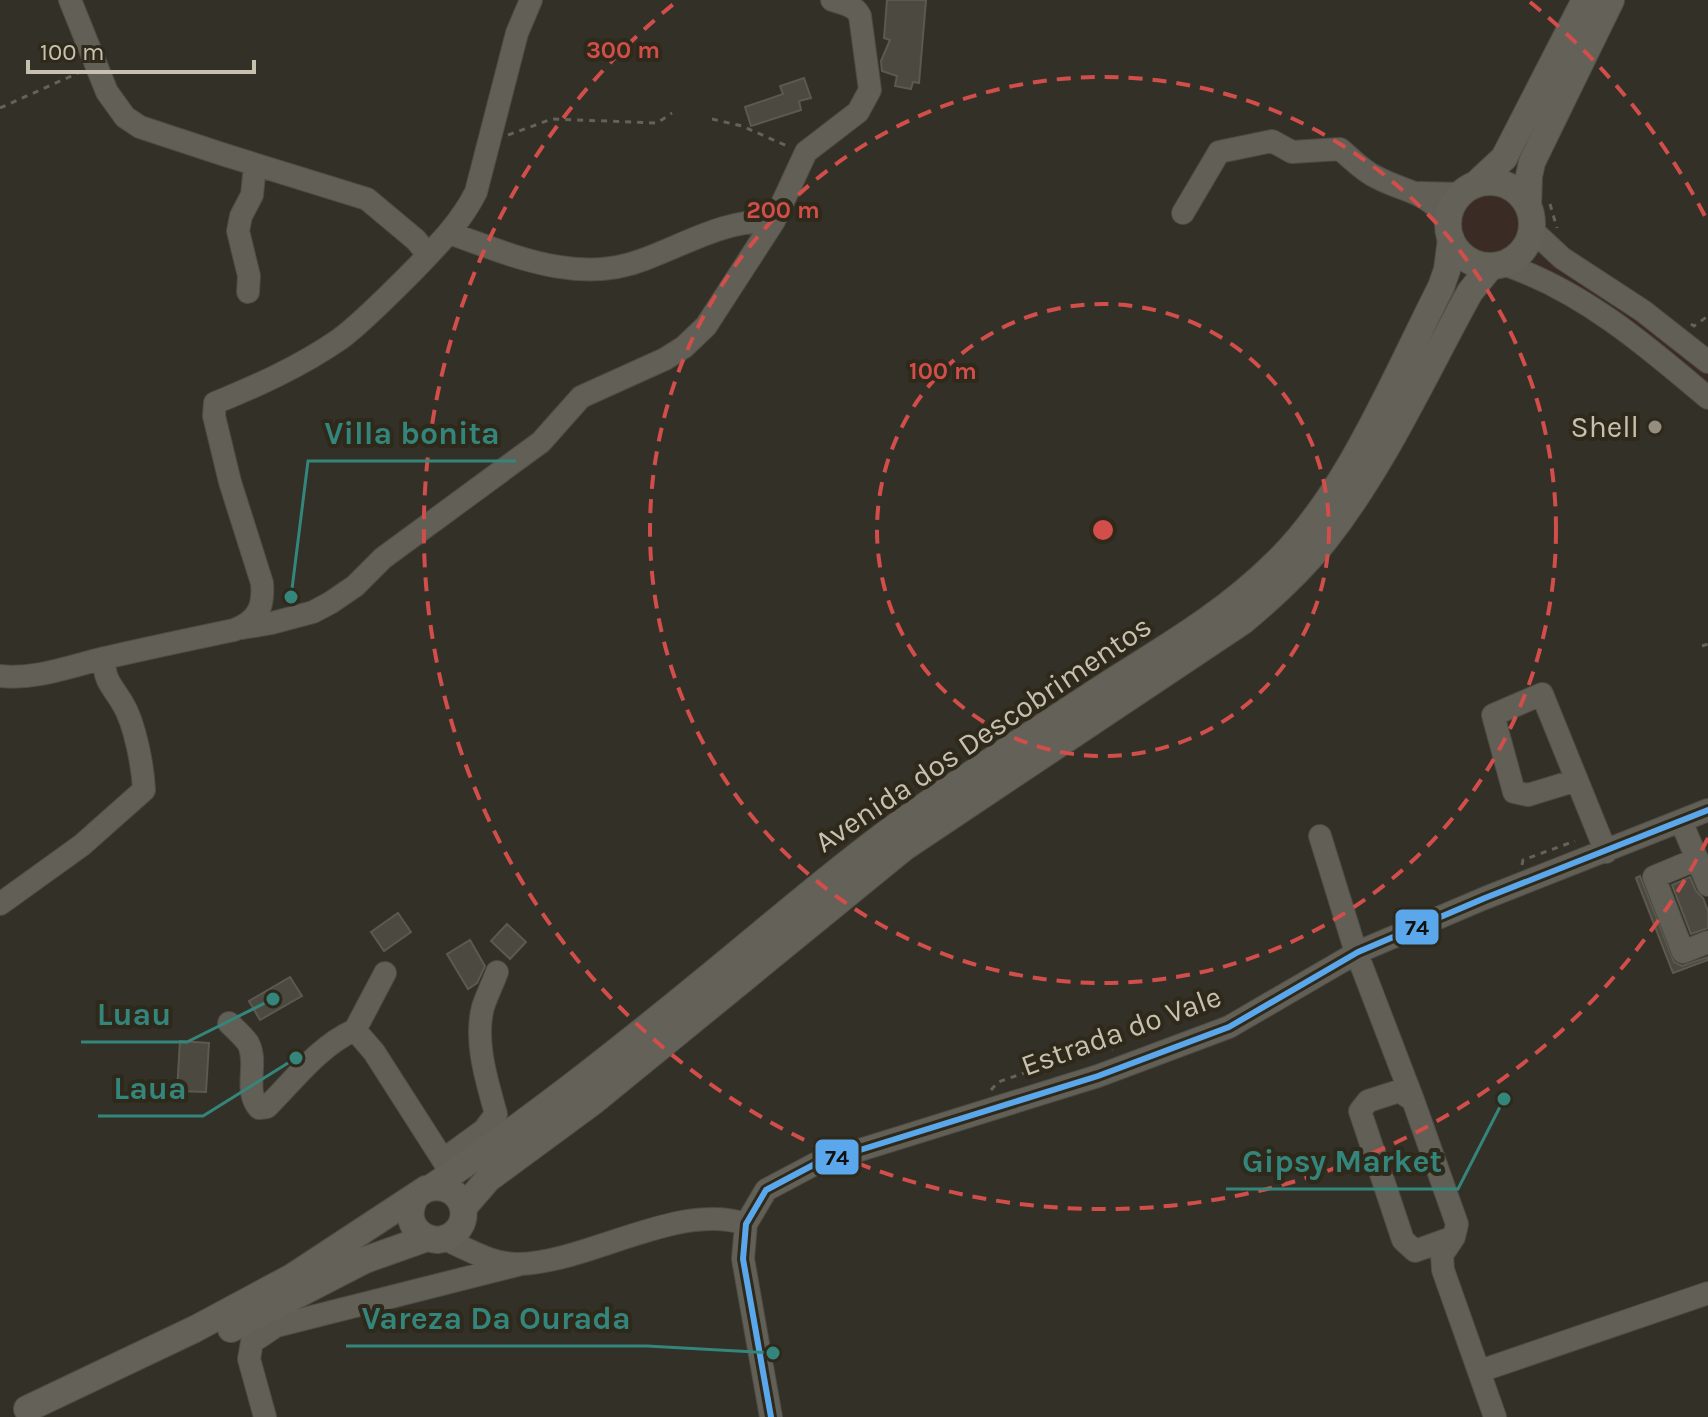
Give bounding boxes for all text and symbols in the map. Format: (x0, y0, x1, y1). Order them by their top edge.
scale bar (28, 24, 254, 74)
text: 300 m (586, 36, 660, 64)
text: 100 m (40, 38, 105, 66)
text: 200 m (746, 196, 820, 224)
text: 100 m (909, 357, 977, 385)
callout: Villa bonita (308, 405, 516, 461)
place label: Shell (1571, 409, 1639, 445)
text: Villa bonita (324, 415, 500, 452)
marker: Shell (1646, 418, 1664, 436)
centre of rings (1089, 516, 1117, 544)
street label: Avenida dos Descobrimentos (808, 608, 1158, 860)
line badge: 74 (1394, 908, 1440, 946)
text: 74 (1405, 915, 1429, 941)
street label: Estrada do Vale (1016, 978, 1226, 1084)
callout: Luau (81, 986, 187, 1042)
text: Luau (97, 996, 171, 1033)
callout: Laua (98, 1060, 203, 1116)
text: Laua (113, 1070, 187, 1107)
callout: Gipsy Market (1226, 1133, 1458, 1189)
line badge: 74 (814, 1138, 860, 1176)
text: Gipsy Market (1242, 1143, 1442, 1180)
text: 74 (825, 1145, 849, 1171)
callout: Vareza Da Ourada (346, 1290, 647, 1346)
text: Vareza Da Ourada (361, 1300, 631, 1337)

